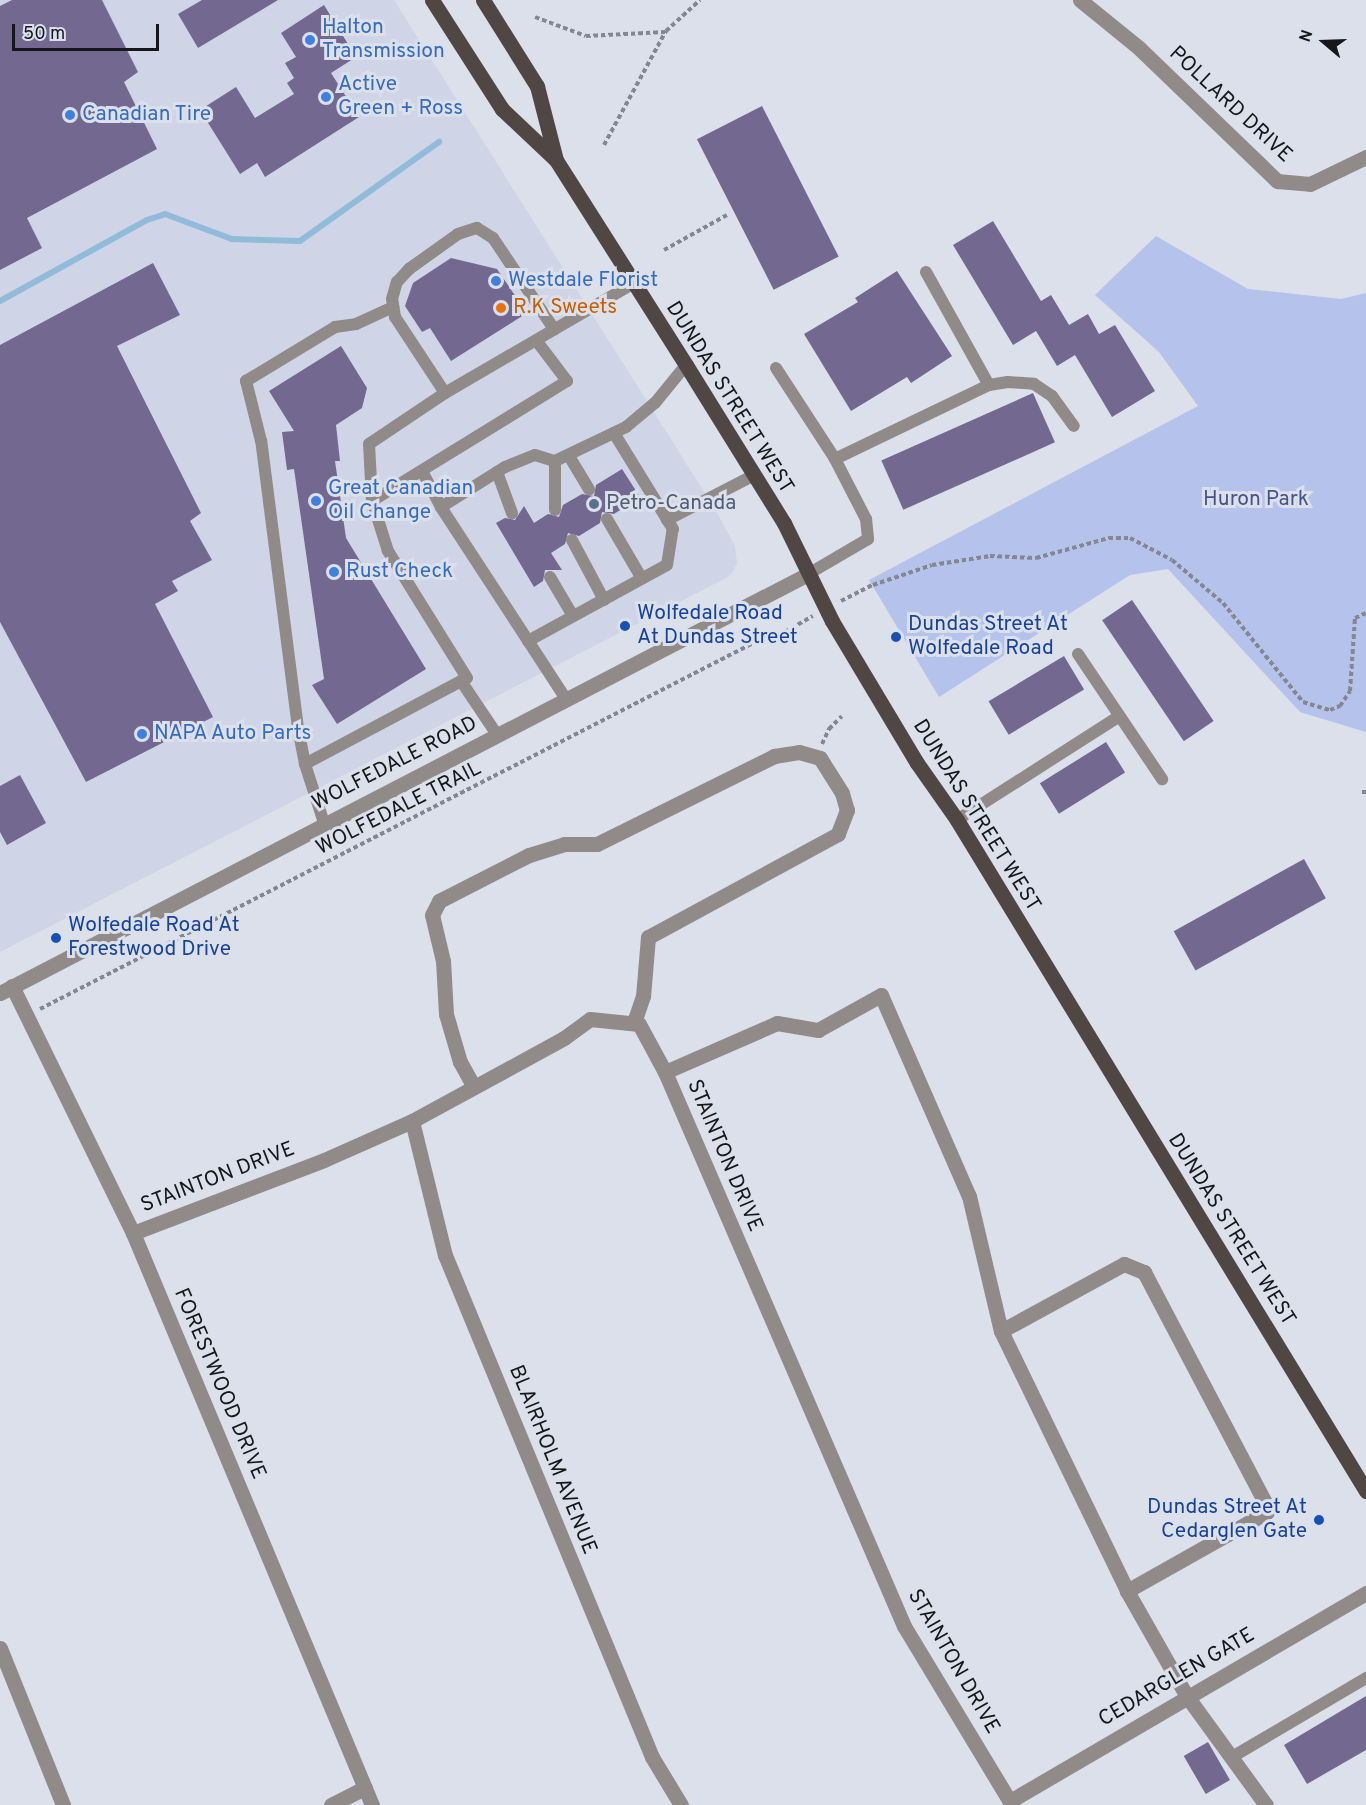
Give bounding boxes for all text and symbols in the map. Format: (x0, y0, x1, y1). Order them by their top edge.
scale bar (15, 12, 162, 50)
north arrow (1294, 12, 1354, 72)
place label: Halton Transmission (322, 15, 445, 65)
text: 50 m (23, 23, 65, 46)
text: N (1296, 27, 1318, 45)
marker: Halton Transmission (303, 33, 317, 47)
street label: POLLARD DRIVE (1163, 41, 1297, 169)
place label: Active Green + Ross (338, 72, 463, 122)
marker: Active Green + Ross (319, 90, 333, 104)
place label: Canadian Tire (82, 102, 212, 128)
marker: Canadian Tire (63, 108, 77, 122)
place label: Westdale Florist (508, 268, 658, 294)
marker: Westdale Florist (489, 274, 503, 288)
place label: R.K Sweets (513, 295, 617, 321)
street label: DUNDAS STREET WEST (659, 297, 799, 499)
marker: R.K Sweets (494, 301, 508, 315)
place label: Great Canadian Oil Change (328, 476, 473, 526)
park label: Huron Park (1203, 487, 1309, 513)
place label: Petro-Canada (606, 491, 736, 517)
marker: Great Canadian Oil Change (309, 494, 323, 508)
marker: Petro-Canada (587, 497, 601, 511)
place label: Rust Check (346, 559, 453, 585)
marker: Rust Check (327, 565, 341, 579)
place label: Wolfedale Road At Dundas Street (637, 601, 798, 651)
place label: Dundas Street At Wolfedale Road (908, 612, 1069, 662)
marker: Wolfedale Road At Dundas Street (618, 619, 632, 633)
marker: Dundas Street At Wolfedale Road (889, 630, 903, 644)
street label: WOLFEDALE ROAD (308, 711, 482, 817)
street label: DUNDAS STREET WEST (906, 715, 1046, 917)
place label: NAPA Auto Parts (154, 721, 313, 747)
marker: NAPA Auto Parts (135, 727, 149, 741)
street label: WOLFEDALE TRAIL (312, 756, 486, 862)
place label: Wolfedale Road At Forestwood Drive (68, 913, 241, 963)
marker: Wolfedale Road At Forestwood Drive (49, 931, 63, 945)
street label: STAINTON DRIVE (681, 1076, 767, 1236)
street label: DUNDAS STREET WEST (1161, 1129, 1301, 1331)
street label: STAINTON DRIVE (138, 1137, 298, 1219)
street label: FORESTWOOD DRIVE (167, 1285, 271, 1483)
street label: BLAIRHOLM AVENUE (502, 1361, 602, 1559)
place label: Dundas Street At Cedarglen Gate (1146, 1495, 1307, 1545)
marker: Dundas Street At Cedarglen Gate (1312, 1513, 1326, 1527)
street label: STAINTON DRIVE (901, 1585, 1005, 1739)
street label: CEDARGLEN GATE (1095, 1623, 1259, 1733)

